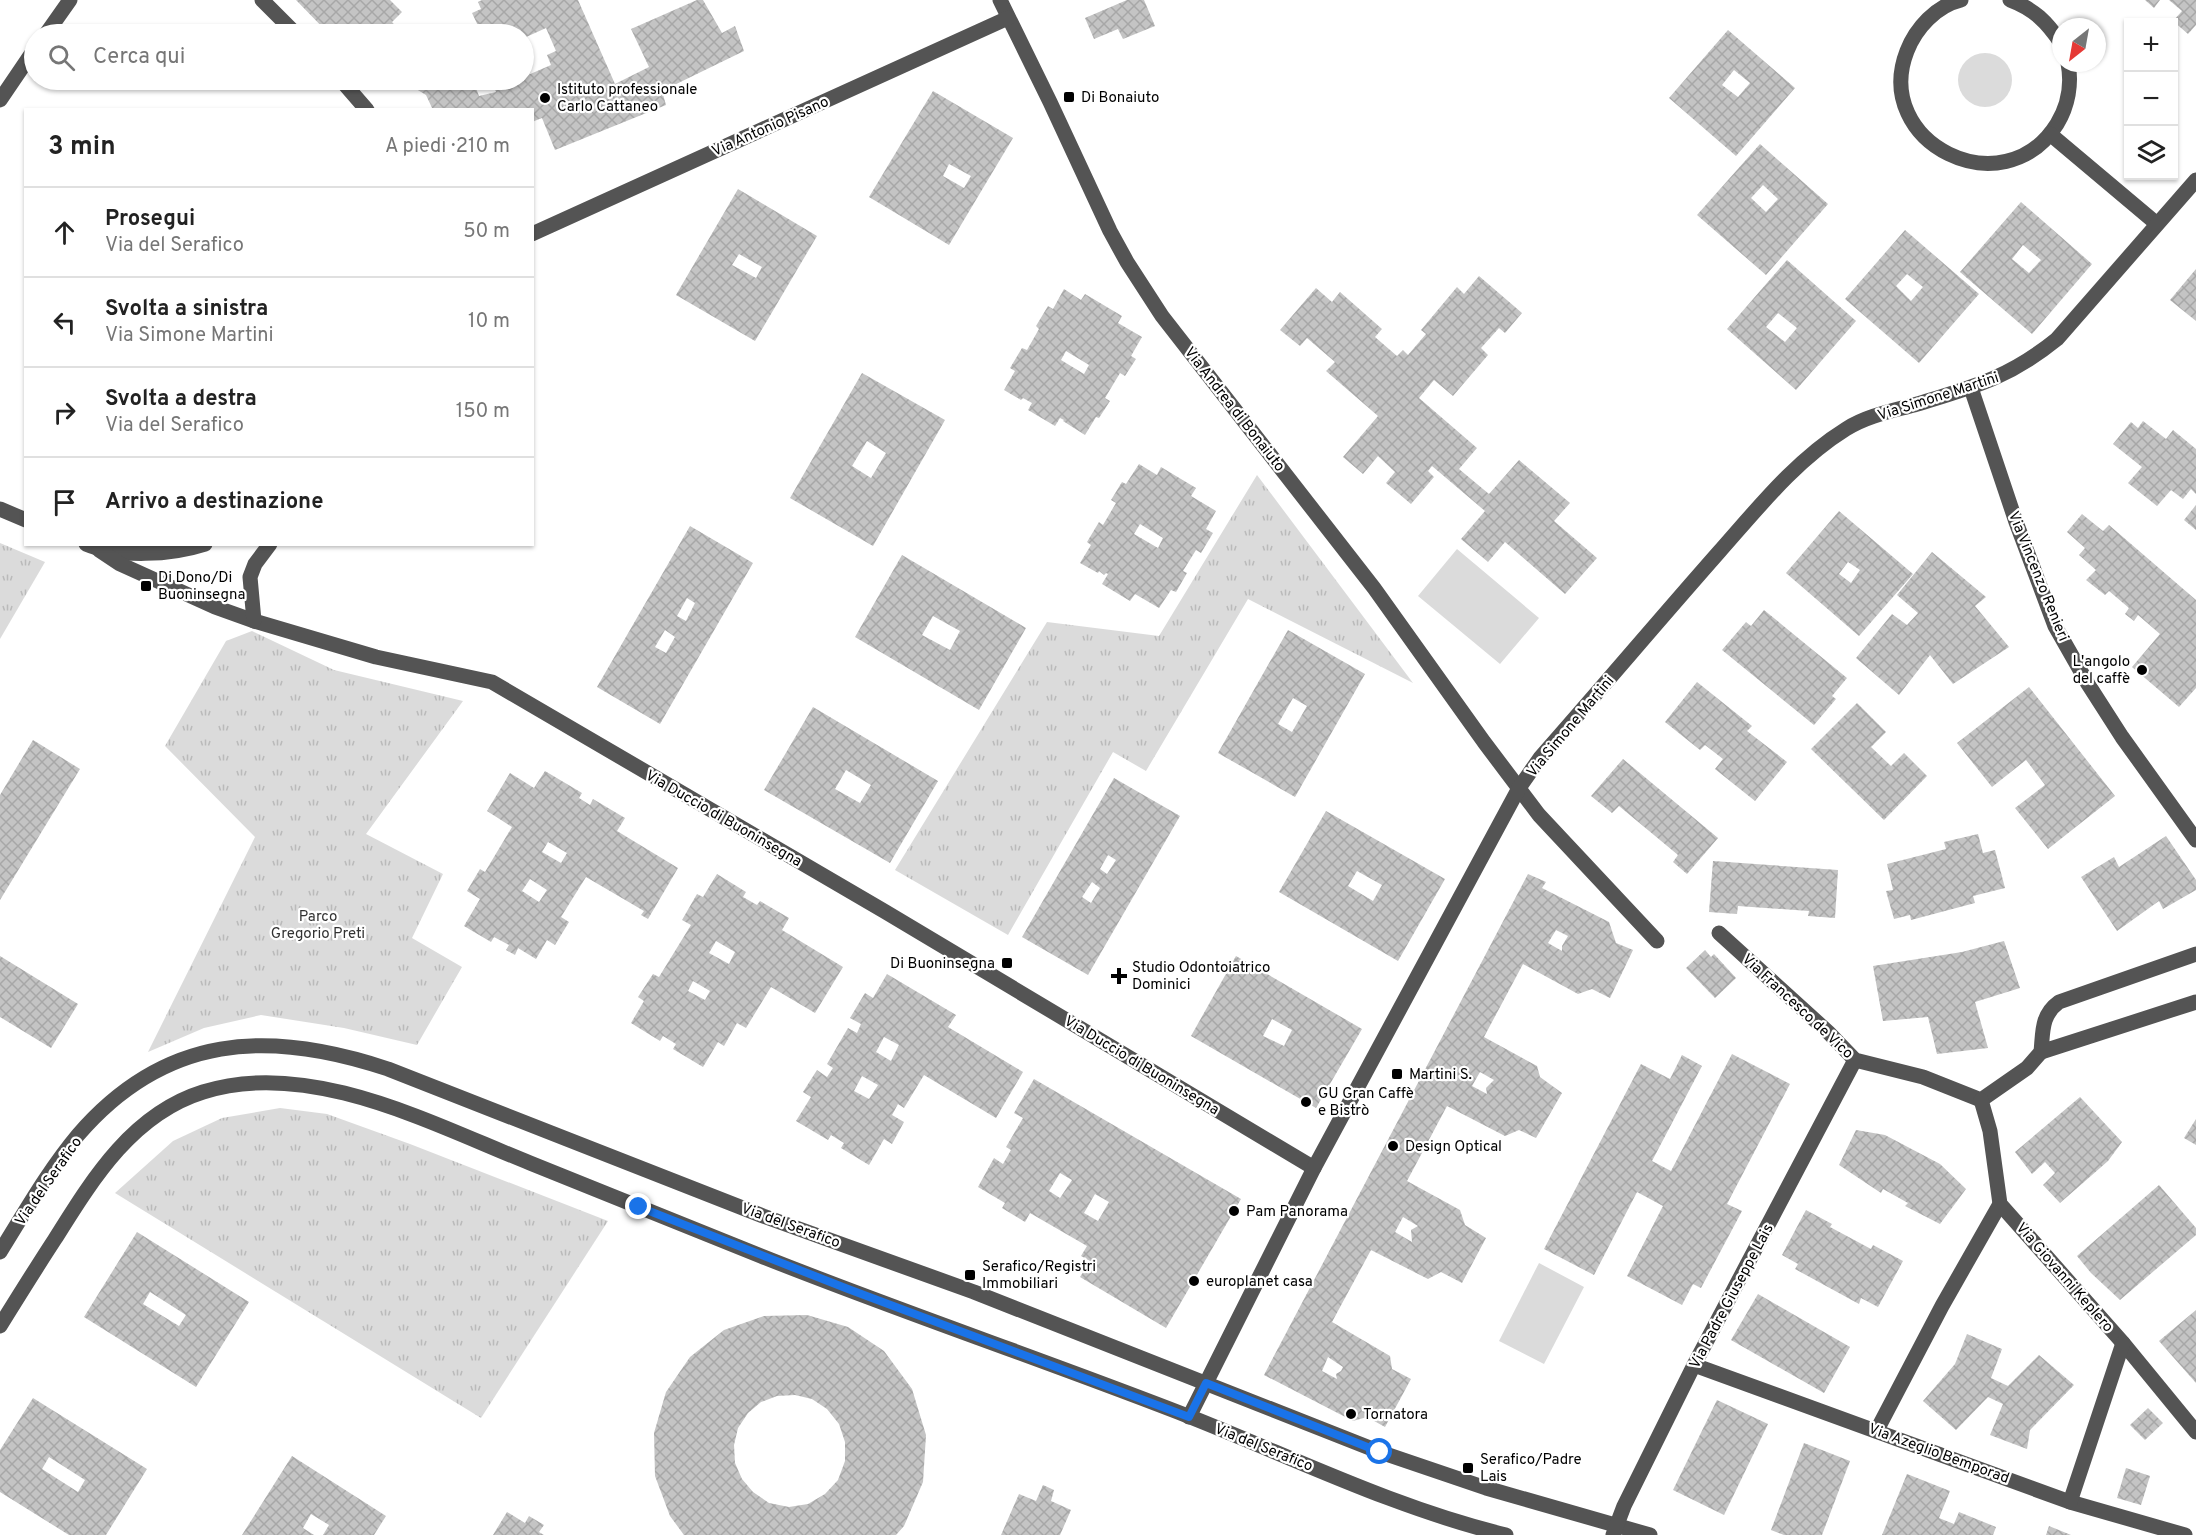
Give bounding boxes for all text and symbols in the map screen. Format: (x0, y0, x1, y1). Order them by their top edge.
north arrow (2052, 18, 2106, 72)
map controls (2124, 18, 2178, 180)
button: + (2124, 18, 2178, 72)
search box (24, 24, 534, 90)
icon: search (45, 41, 78, 74)
text: Cerca qui (93, 44, 185, 71)
button: − (2124, 72, 2178, 126)
place label: Istituto professionale Carlo Cattaneo (557, 81, 697, 117)
place label: Di Bonaiuto (1081, 89, 1159, 108)
marker: Di Bonaiuto (1062, 90, 1076, 104)
marker: Istituto professionale Carlo Cattaneo (538, 91, 552, 105)
street label: Via Antonio Pisano (709, 93, 832, 162)
button: layers (2124, 126, 2178, 180)
text: 3 min (48, 131, 116, 164)
text: A piedi · 210 m (385, 134, 510, 160)
text: Prosegui (105, 206, 195, 233)
icon: ahead (48, 216, 81, 249)
text: 50 m (463, 219, 510, 245)
text: Via del Serafico (105, 233, 244, 259)
text: Svolta a sinistra (105, 296, 268, 323)
icon: left (48, 306, 81, 339)
text: 10 m (468, 309, 510, 335)
text: Via Simone Martini (105, 323, 274, 349)
street label: Via Andrea di Bonaiuto (1179, 344, 1288, 476)
street label: Via Simone Martini (1875, 369, 2002, 426)
text: Svolta a destra (105, 386, 257, 413)
icon: right (48, 396, 81, 429)
text: 150 m (456, 399, 510, 425)
text: Via del Serafico (105, 413, 244, 439)
icon: arrive (48, 486, 81, 519)
text: Arrivo a destinazione (105, 489, 323, 516)
street label: Via Vincenzo Renieri (2003, 509, 2072, 644)
place label: Di Dono/Di Buoninsegna (158, 569, 245, 605)
marker: Di Dono/Di Buoninsegna (139, 579, 153, 593)
place label: L'angolo del caffè (2073, 653, 2130, 689)
marker: L'angolo del caffè (2135, 663, 2149, 677)
street label: Via Simone Martini (1523, 672, 1619, 782)
street label: Via Duccio di Buoninsegna (642, 767, 805, 872)
park label: Parco Gregorio Preti (271, 908, 365, 944)
street label: Via Francesco de Vico (1737, 951, 1857, 1064)
place label: Di Buoninsegna (890, 955, 995, 974)
marker: Di Buoninsegna (1000, 956, 1014, 970)
place label: Studio Odontoiatrico Dominici (1132, 959, 1270, 995)
marker: Studio Odontoiatrico Dominici (1110, 967, 1128, 985)
street label: Via Duccio di Buoninsegna (1060, 1012, 1222, 1120)
place label: Martini S. (1409, 1066, 1472, 1085)
marker: Martini S. (1390, 1067, 1404, 1081)
place label: GU Gran Caffè e Bistrò (1318, 1085, 1414, 1121)
marker: GU Gran Caffè e Bistrò (1299, 1095, 1313, 1109)
street label: Via del Serafico (12, 1134, 87, 1230)
place label: Design Optical (1405, 1138, 1502, 1157)
marker: Design Optical (1386, 1139, 1400, 1153)
route end (625, 1193, 651, 1219)
street label: Via del Serafico (738, 1200, 843, 1253)
place label: Pam Panorama (1246, 1203, 1348, 1222)
marker: Pam Panorama (1227, 1204, 1241, 1218)
street label: Via Giovanni Keplero (2011, 1219, 2117, 1337)
street label: Via Padre Giuseppe Lais (1686, 1221, 1779, 1372)
place label: Serafico/Registri Immobiliari (982, 1258, 1096, 1294)
marker: Serafico/Registri Immobiliari (963, 1268, 977, 1282)
place label: europlanet casa (1206, 1273, 1313, 1292)
marker: europlanet casa (1187, 1274, 1201, 1288)
place label: Tornatora (1363, 1406, 1428, 1425)
marker: Tornatora (1344, 1407, 1358, 1421)
street label: Via del Serafico (1212, 1420, 1315, 1477)
street label: Via Azeglio Bemporad (1865, 1420, 2012, 1489)
route start (1366, 1438, 1392, 1464)
place label: Serafico/Padre Lais (1480, 1451, 1582, 1487)
marker: Serafico/Padre Lais (1461, 1461, 1475, 1475)

